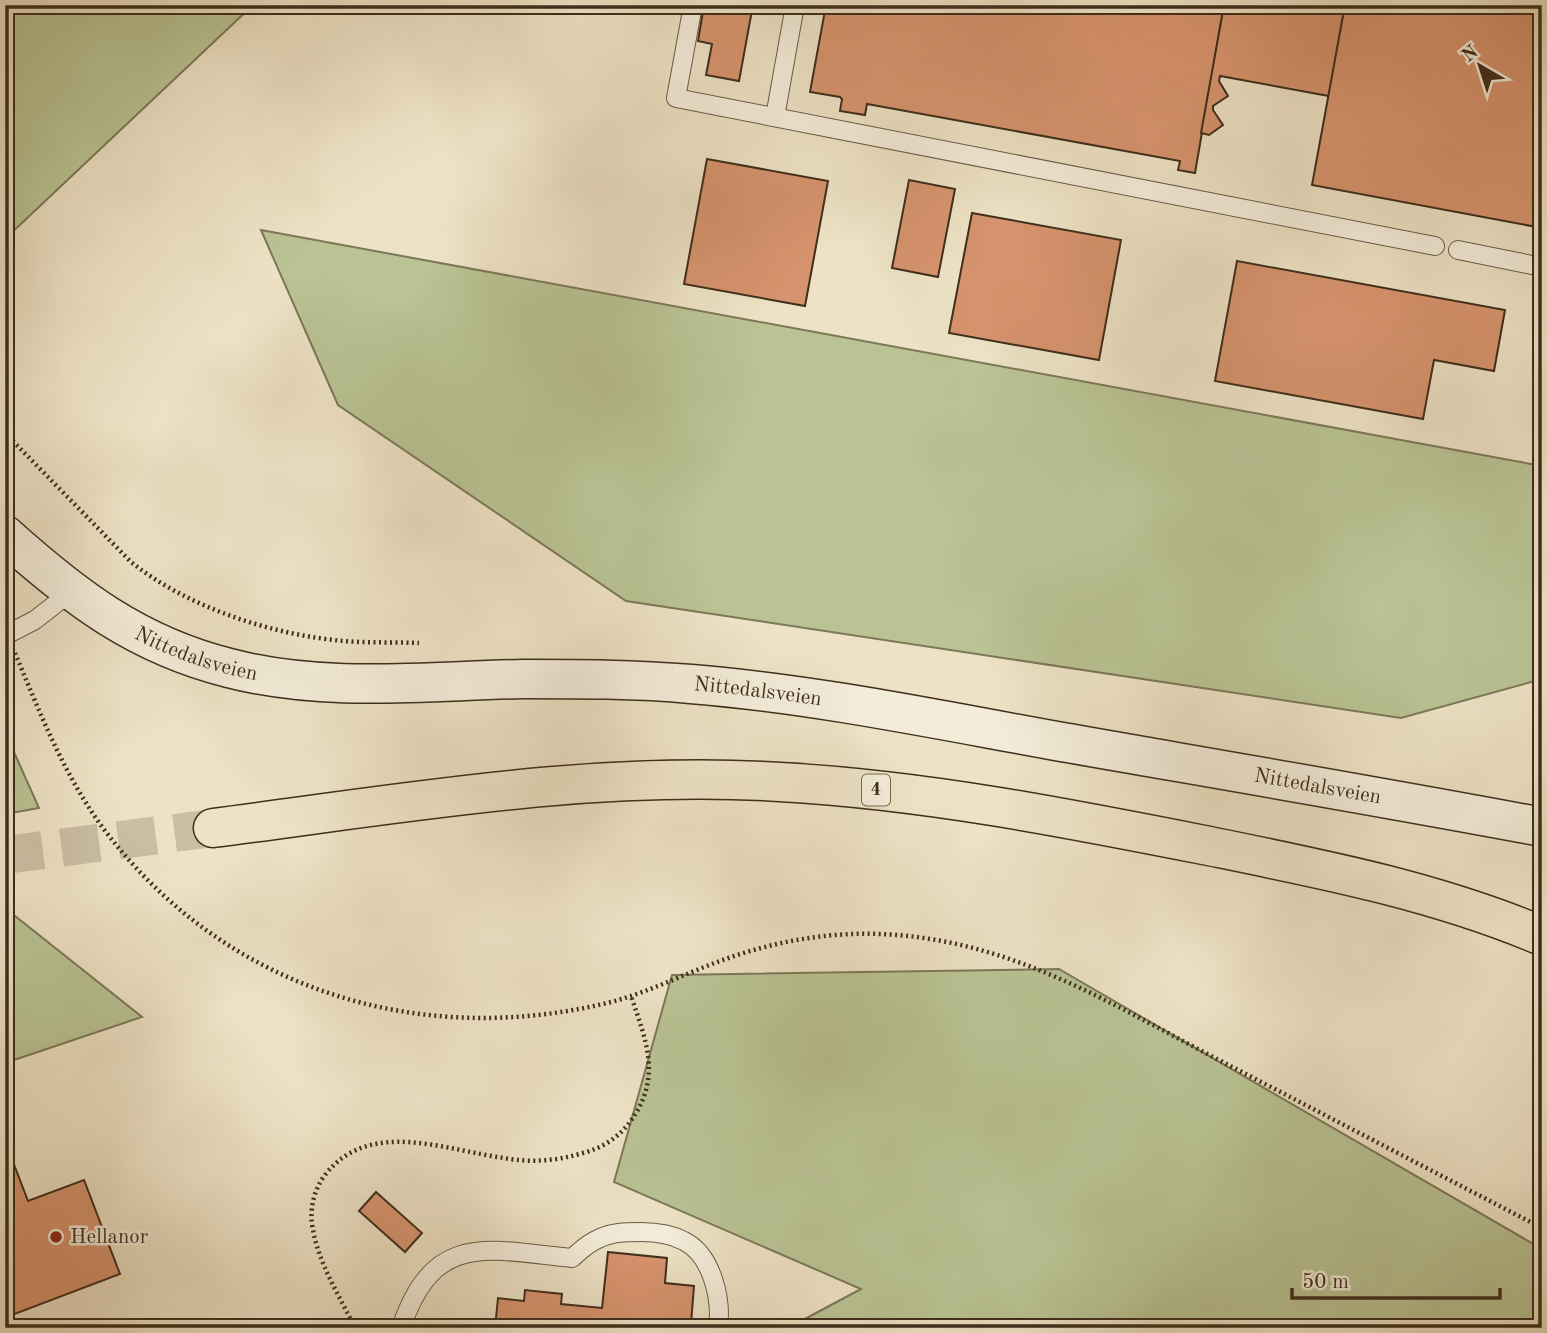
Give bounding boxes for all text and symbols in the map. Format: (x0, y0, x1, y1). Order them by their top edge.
north arrow (1446, 32, 1516, 102)
text: N (1459, 42, 1483, 67)
street label: Nittedalsveien (131, 623, 259, 685)
street label: Nittedalsveien (693, 674, 823, 710)
street label: Nittedalsveien (1252, 765, 1383, 808)
road number: 4 (862, 775, 890, 806)
place label: Hellanor (70, 1227, 149, 1248)
marker: Hellanor (48, 1229, 64, 1245)
scale bar (1292, 1256, 1500, 1300)
text: 50 m (1302, 1272, 1349, 1293)

